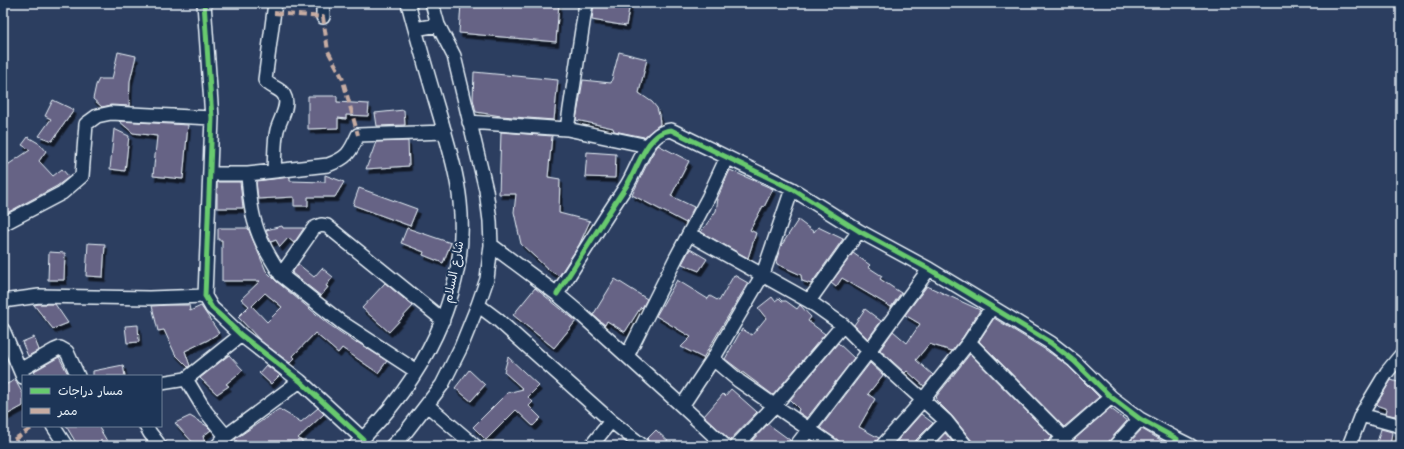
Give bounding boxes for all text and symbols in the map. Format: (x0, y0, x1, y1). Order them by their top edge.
street label: شارع السلام (439, 239, 469, 305)
legend (22, 375, 162, 427)
text: مسار دراجات (58, 382, 123, 401)
text: ممر (57, 402, 77, 421)

